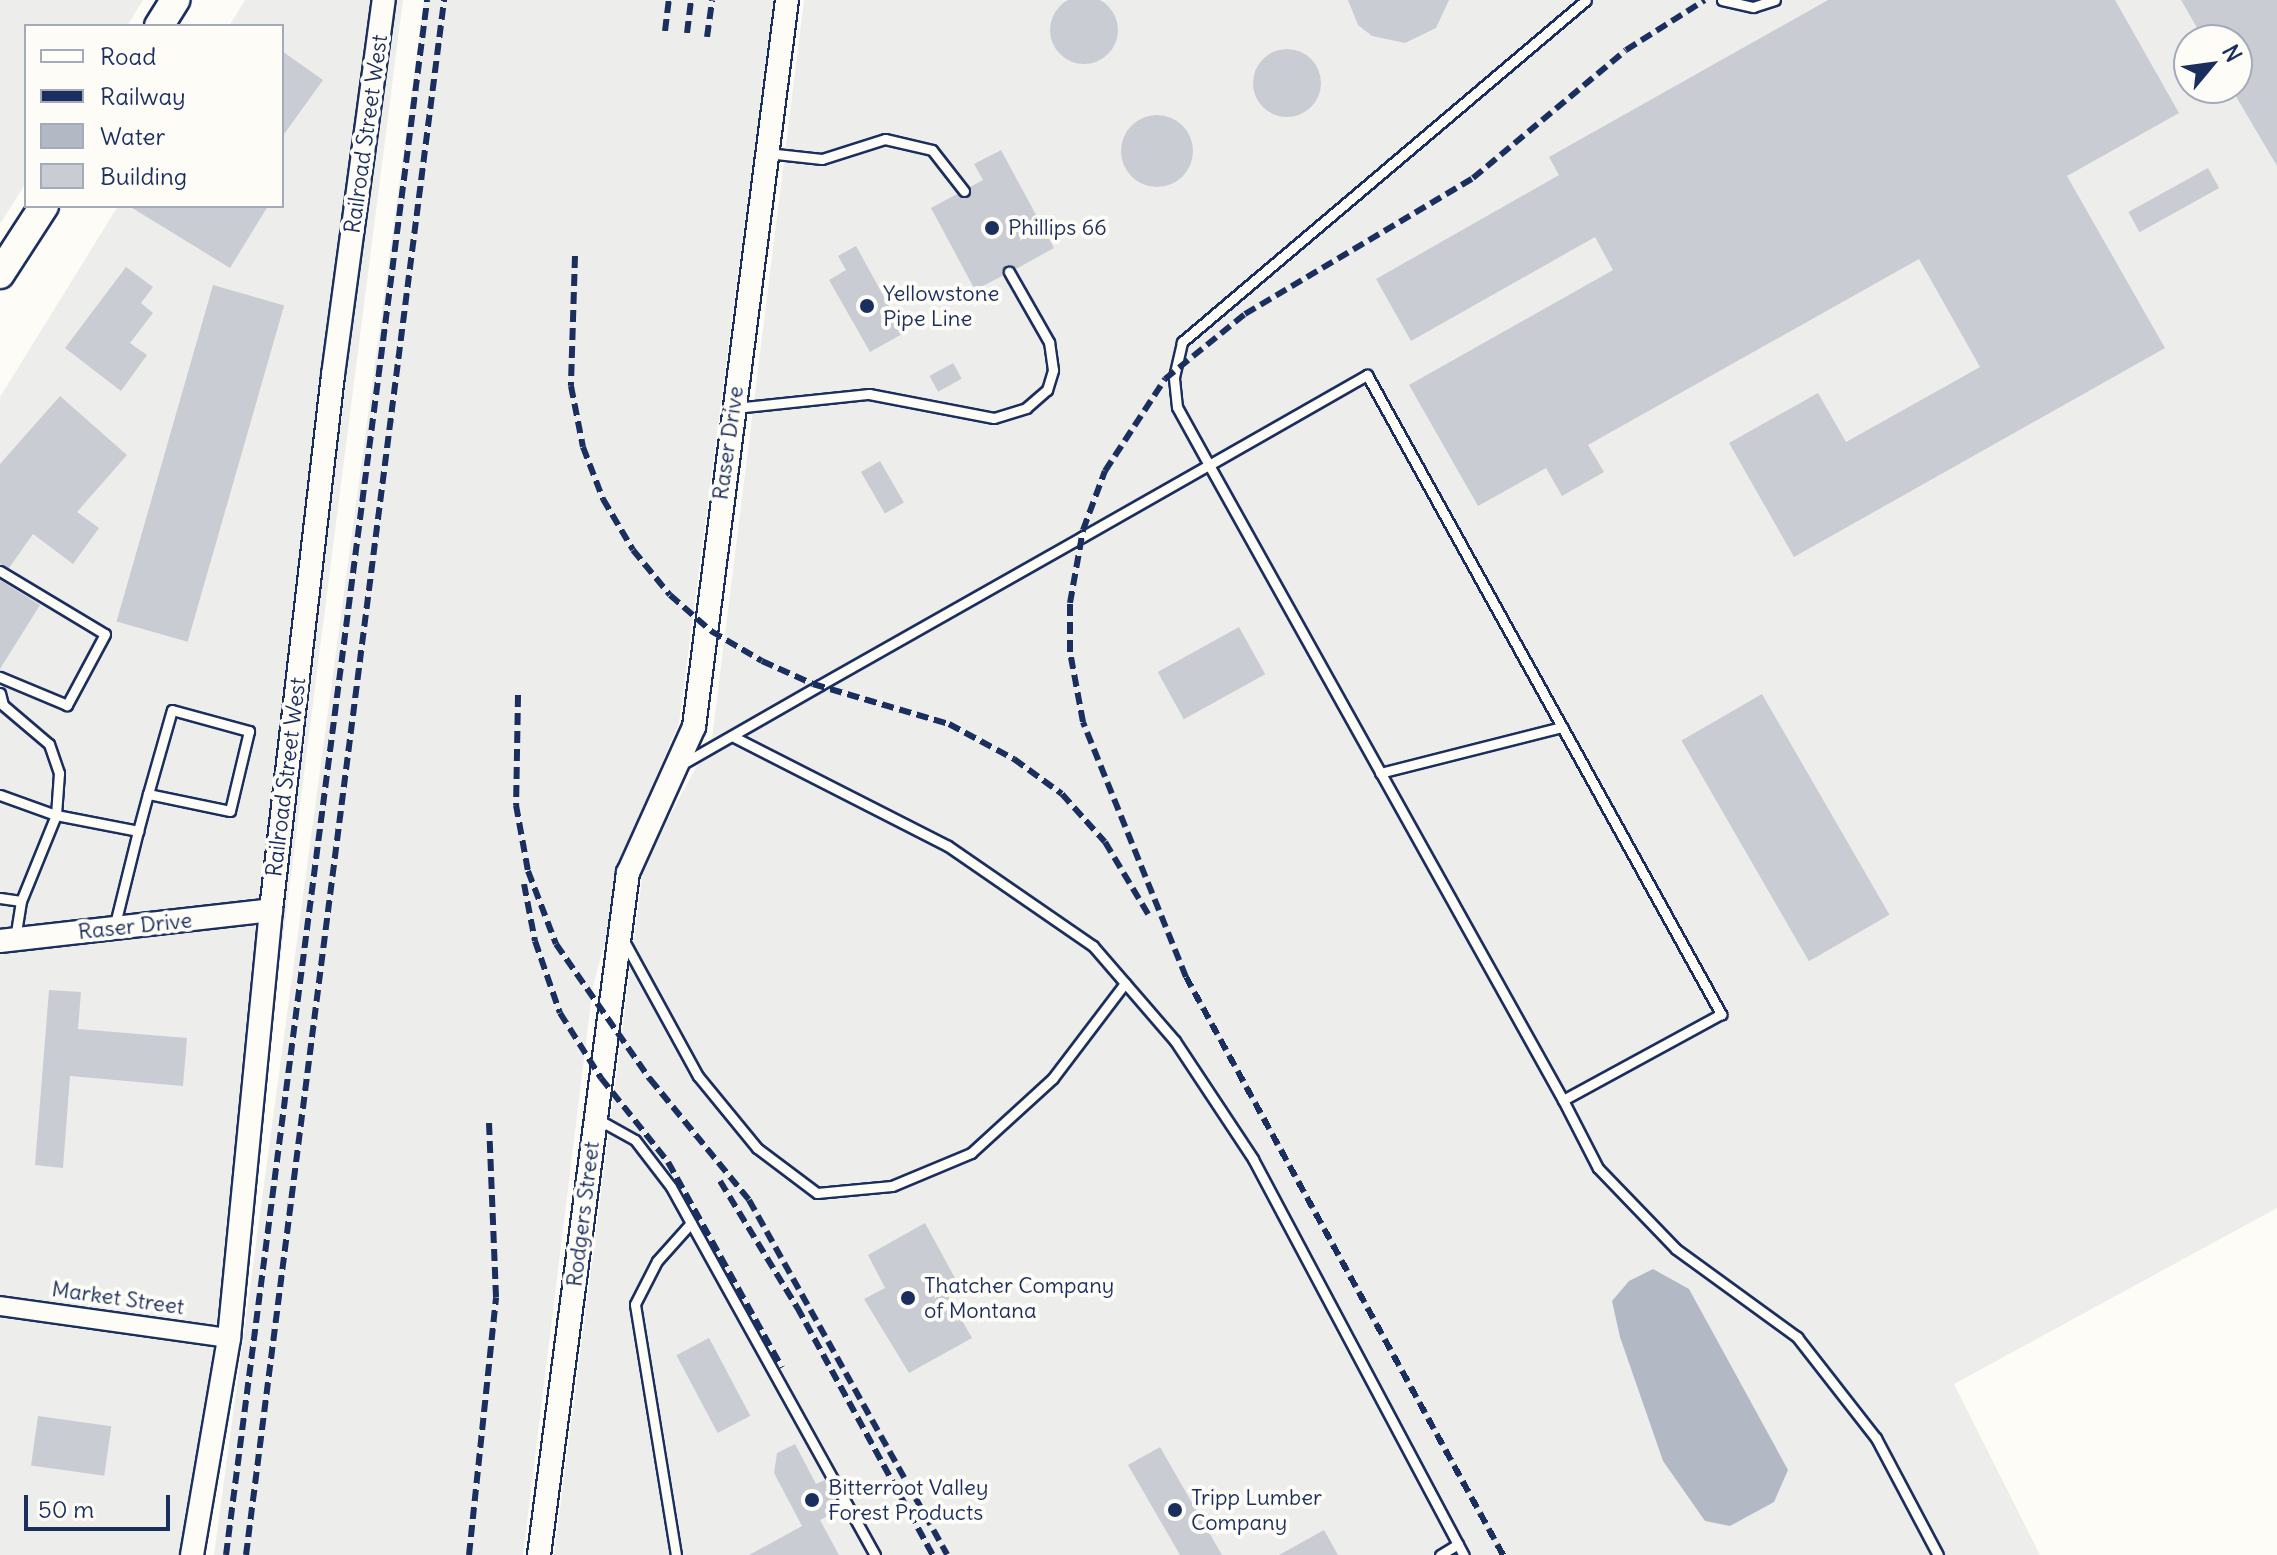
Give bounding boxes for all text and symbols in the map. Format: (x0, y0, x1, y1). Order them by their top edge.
legend (24, 24, 284, 208)
north arrow (2173, 24, 2253, 104)
street label: Railroad Street West (339, 33, 393, 235)
text: N (2216, 40, 2248, 67)
text: Road (100, 41, 156, 71)
text: Railway (100, 81, 186, 111)
text: Water (100, 121, 165, 151)
text: Building (100, 161, 187, 191)
place label: Phillips 66 (1008, 215, 1107, 241)
marker: Phillips 66 (983, 219, 1001, 237)
place label: Yellowstone Pipe Line (883, 280, 999, 332)
marker: Yellowstone Pipe Line (858, 297, 876, 315)
street label: Raser Drive (707, 384, 749, 502)
street label: Railroad Street West (261, 676, 311, 878)
street label: Raser Drive (77, 907, 193, 945)
street label: Rodgers Street (561, 1140, 605, 1288)
place label: Thatcher Company of Montana (924, 1272, 1114, 1324)
street label: Market Street (50, 1276, 186, 1320)
marker: Thatcher Company of Montana (899, 1289, 917, 1307)
place label: Bitterroot Valley Forest Products (828, 1474, 988, 1526)
scale bar (28, 1479, 174, 1529)
place label: Tripp Lumber Company (1191, 1484, 1322, 1536)
marker: Bitterroot Valley Forest Products (803, 1491, 821, 1509)
text: 50 m (38, 1494, 94, 1524)
marker: Tripp Lumber Company (1166, 1501, 1184, 1519)

